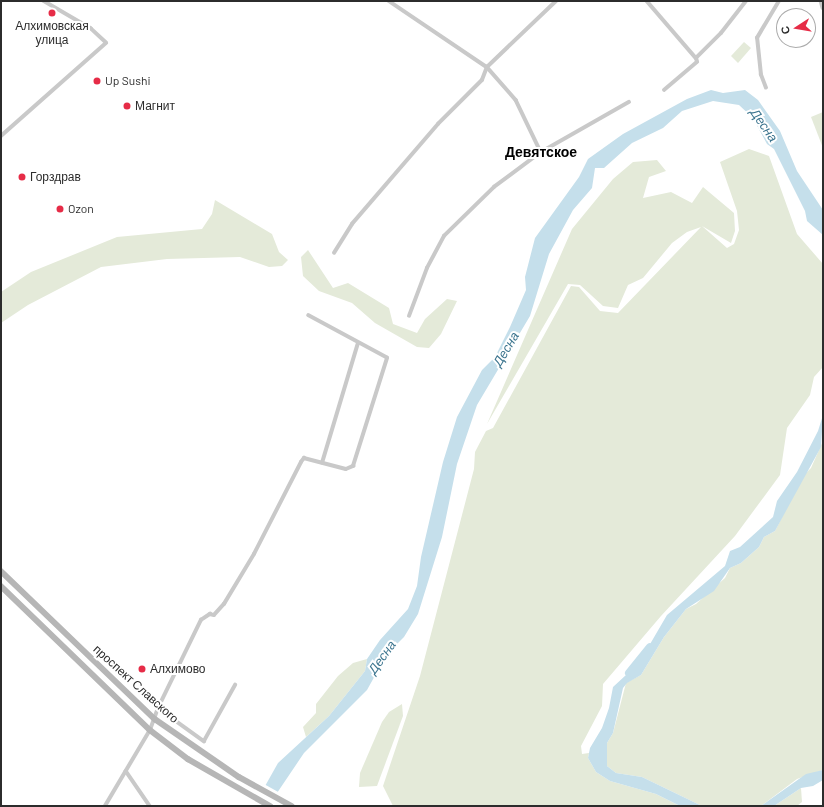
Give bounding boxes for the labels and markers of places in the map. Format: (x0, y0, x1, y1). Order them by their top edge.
marker: Алхимовская улица (47, 8, 57, 18)
place label: Алхимовская улица (15, 19, 89, 47)
place label: Up Sushi (105, 74, 151, 88)
marker: Up Sushi (92, 76, 102, 86)
place label: Магнит (135, 99, 175, 113)
marker: Магнит (122, 101, 132, 111)
place label: Горздрав (30, 170, 81, 184)
marker: Горздрав (17, 172, 27, 182)
place label: Ozon (68, 202, 94, 216)
marker: Ozon (55, 204, 65, 214)
place label: Алхимово (150, 662, 206, 676)
marker: Алхимово (137, 664, 147, 674)

